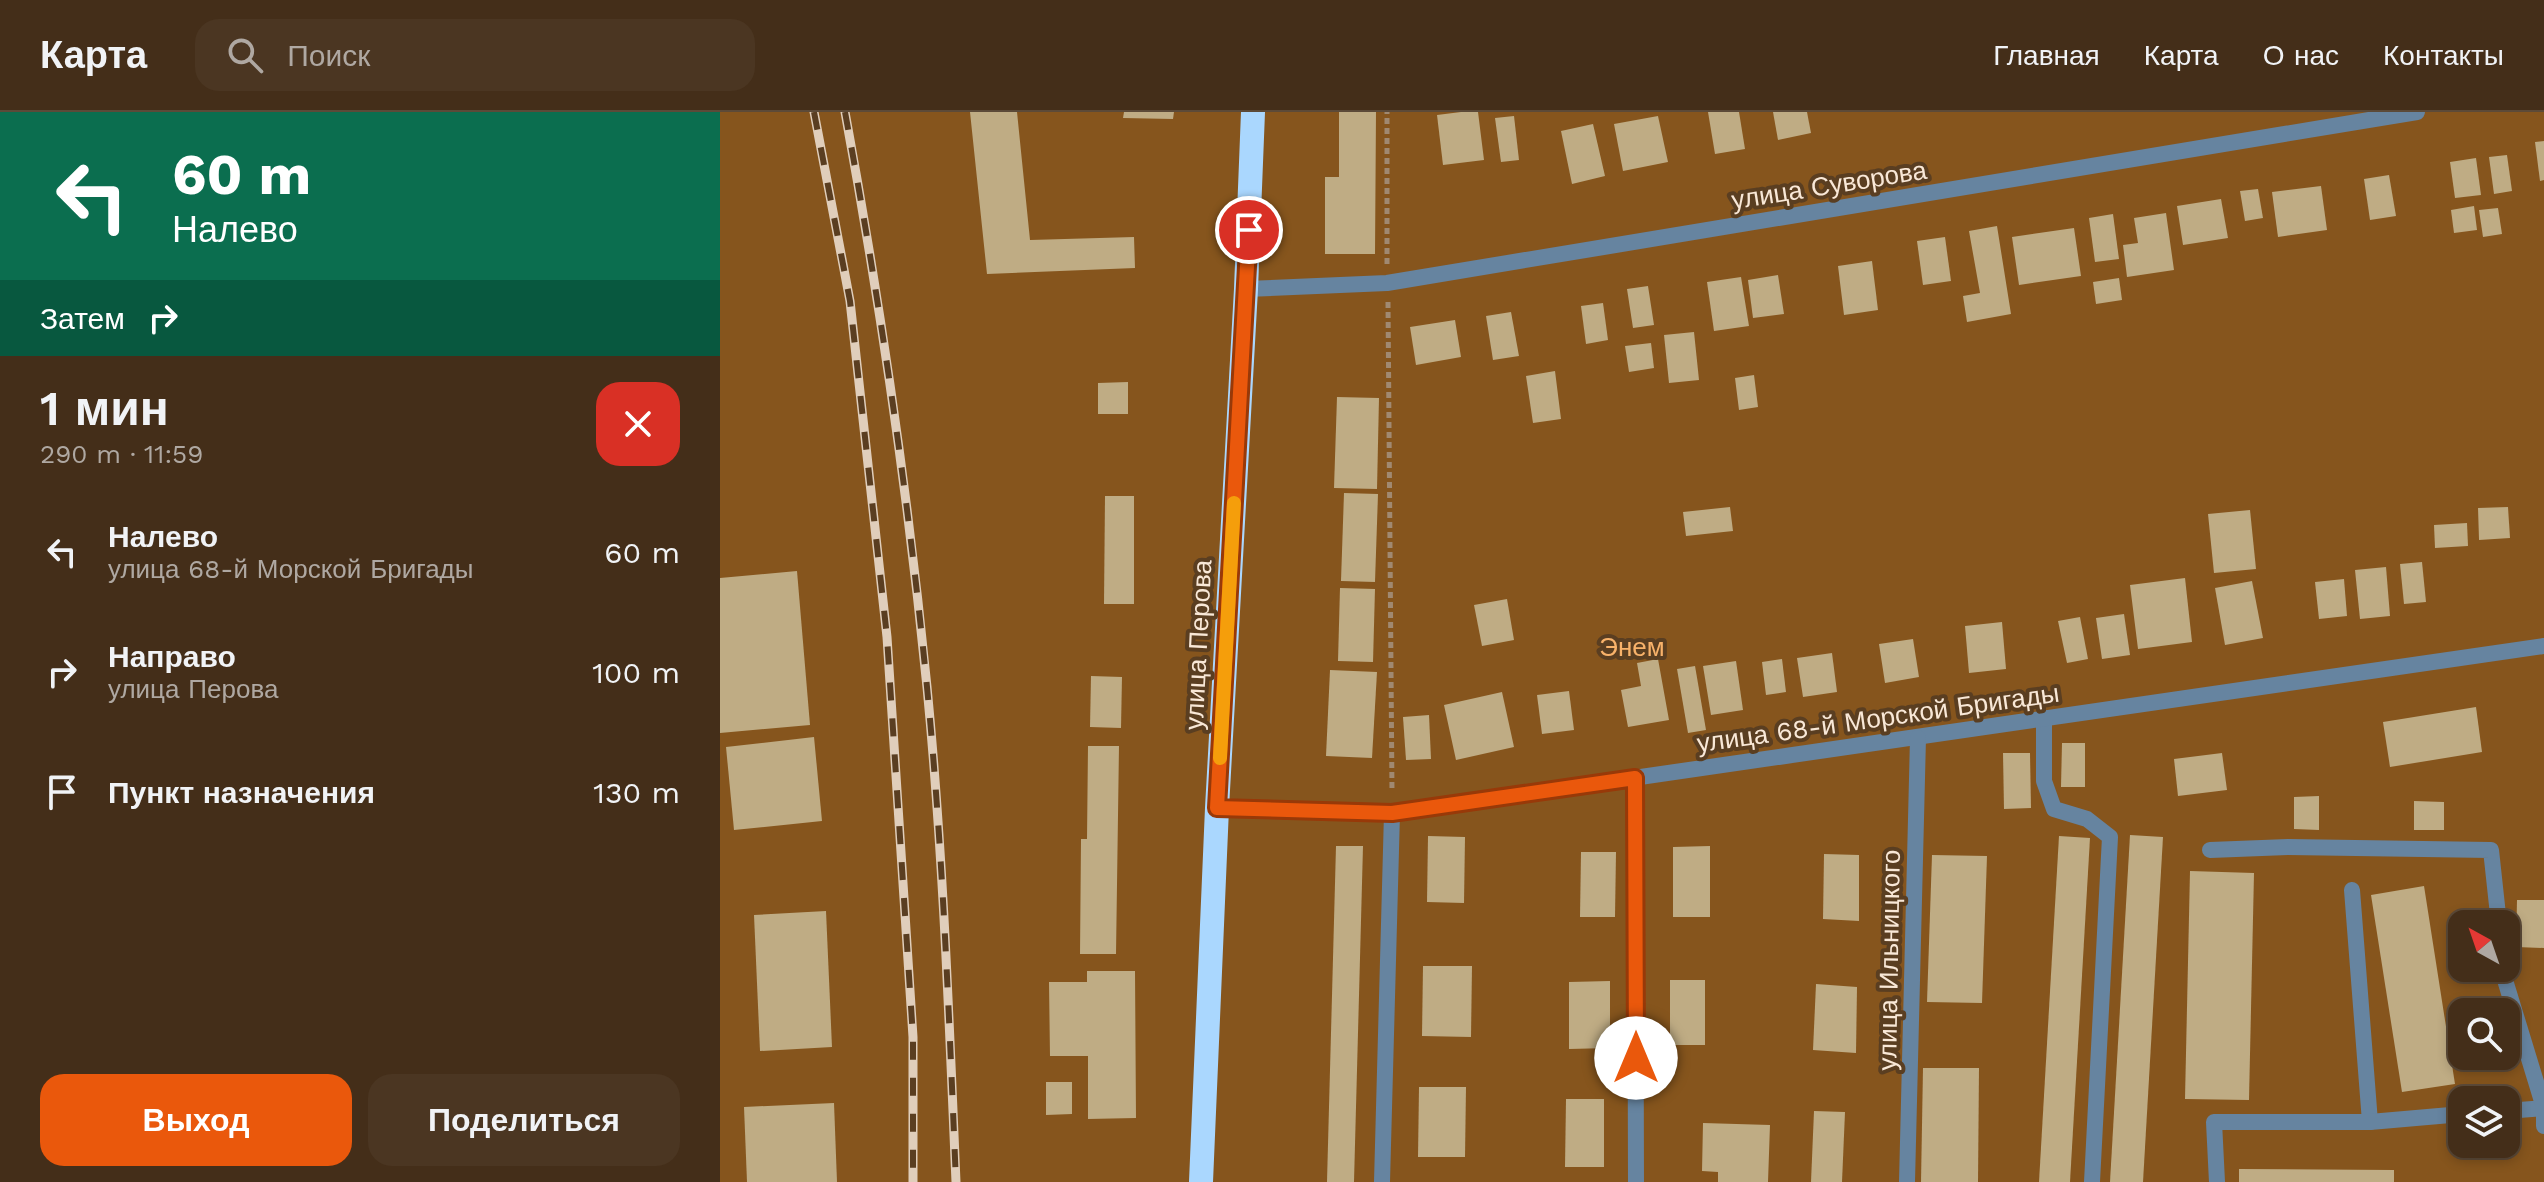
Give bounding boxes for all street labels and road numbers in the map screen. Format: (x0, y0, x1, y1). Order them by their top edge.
street label: улица Суворова (1729, 155, 1929, 215)
street label: улица Перова (1179, 559, 1217, 731)
street label: улица 68-й Морской Бригады (1695, 678, 2061, 758)
street label: улица Ильницкого (1872, 849, 1906, 1071)

